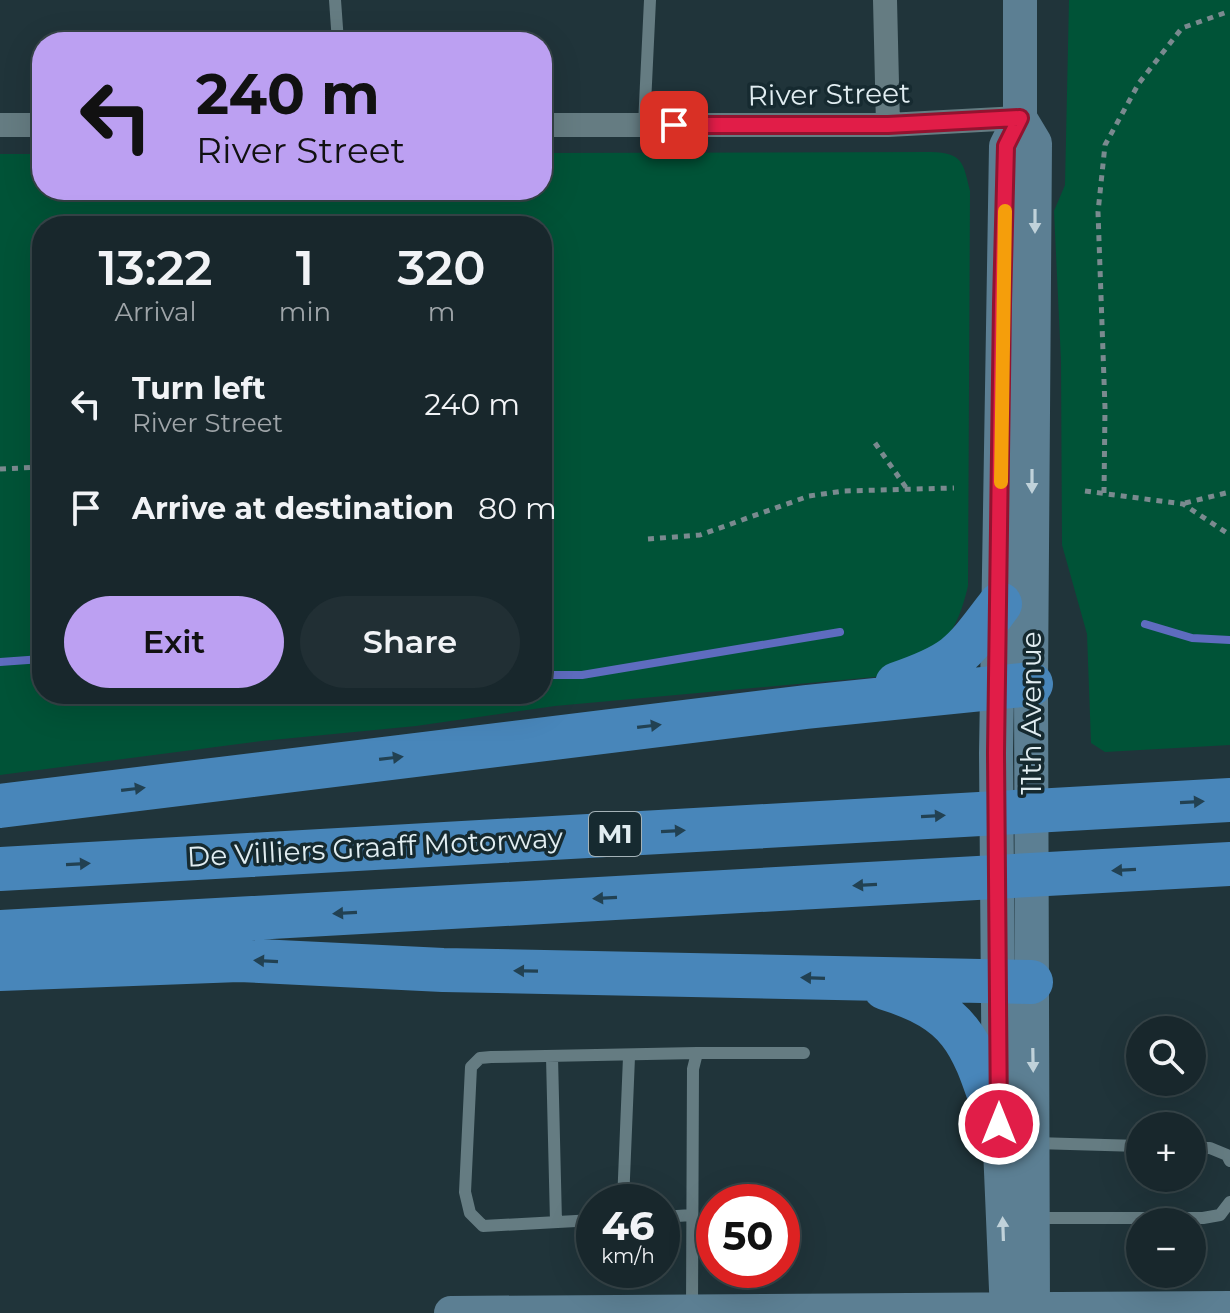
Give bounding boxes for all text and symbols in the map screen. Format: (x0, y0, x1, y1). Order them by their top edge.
text: 240 m (196, 60, 380, 128)
icon: left (64, 64, 168, 168)
street label: River Street (747, 76, 911, 112)
pin (640, 91, 708, 159)
icon: arrive (652, 103, 696, 147)
text: River Street (196, 128, 405, 172)
one-way arrow (1028, 209, 1041, 234)
text: 13:22 (99, 239, 212, 297)
text: 1 (296, 239, 314, 297)
text: 320 (398, 239, 485, 297)
text: Arrival (114, 296, 196, 328)
text: min (279, 296, 331, 328)
text: m (428, 296, 455, 328)
text: Turn left (132, 370, 265, 407)
icon: left (64, 382, 108, 426)
text: 240 m (424, 386, 520, 423)
text: River Street (132, 407, 283, 439)
one-way arrow (1026, 469, 1039, 494)
icon: arrive (64, 486, 108, 530)
text: Arrive at destination (132, 490, 454, 527)
text: 80 m (478, 490, 557, 527)
button: Exit (64, 596, 284, 688)
button: Share (300, 596, 520, 688)
street label: 11th Avenue (1014, 631, 1048, 795)
one-way arrow (637, 719, 662, 732)
one-way arrow (379, 751, 404, 764)
one-way arrow (121, 782, 146, 795)
one-way arrow (1180, 795, 1205, 808)
one-way arrow (920, 810, 946, 823)
road number: M1 (589, 812, 641, 856)
street label: De Villiers Graaff Motorway (186, 820, 565, 874)
one-way arrow (661, 824, 686, 837)
one-way arrow (66, 857, 91, 870)
one-way arrow (1111, 864, 1136, 877)
one-way arrow (852, 878, 877, 891)
one-way arrow (592, 892, 617, 905)
one-way arrow (332, 907, 357, 920)
one-way arrow (253, 954, 278, 967)
one-way arrow (513, 965, 538, 977)
one-way arrow (800, 971, 825, 984)
map controls (1126, 1016, 1206, 1288)
button: search (1126, 1016, 1206, 1096)
one-way arrow (1027, 1048, 1040, 1073)
position arrow (957, 1082, 1041, 1166)
button: + (1126, 1112, 1206, 1192)
speed limit sign: 50 (696, 1184, 800, 1288)
text: 46 (601, 1201, 655, 1250)
button: − (1126, 1208, 1206, 1288)
one-way arrow (996, 1216, 1009, 1241)
text: km/h (601, 1244, 655, 1268)

